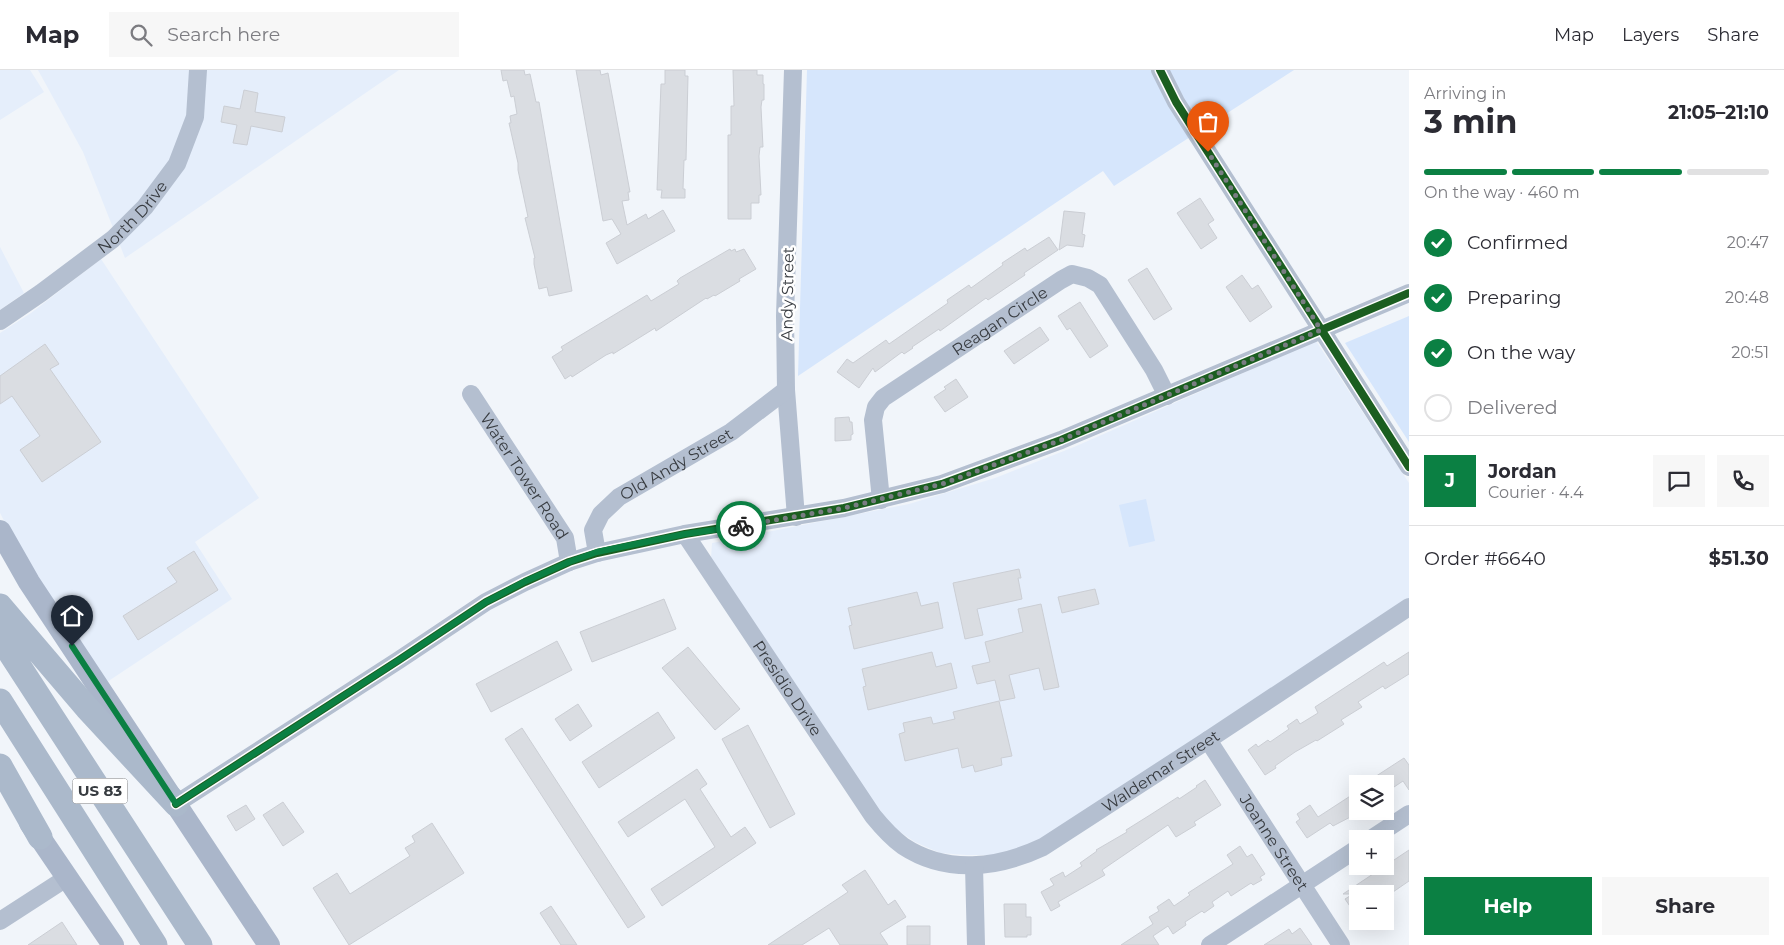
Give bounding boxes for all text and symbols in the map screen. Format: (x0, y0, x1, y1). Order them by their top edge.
search box (109, 12, 459, 57)
text: Map (25, 20, 79, 49)
icon: search (127, 21, 155, 49)
text: Search here (167, 23, 280, 46)
text: Map (1554, 24, 1594, 46)
text: Layers (1622, 24, 1679, 46)
text: Share (1707, 24, 1759, 46)
text: Arriving in (1424, 84, 1506, 103)
pin (1187, 101, 1229, 152)
text: 21:05–21:10 (1668, 101, 1769, 124)
text: 3 min (1424, 102, 1517, 141)
icon: bag (1194, 108, 1222, 136)
street label: North Drive (94, 177, 171, 257)
text: On the way · 460 m (1424, 183, 1580, 202)
icon: check (1424, 229, 1452, 257)
text: Confirmed (1467, 231, 1568, 254)
text: 20:47 (1727, 233, 1769, 252)
street label: Andy Street (777, 246, 798, 341)
street label: Reagan Circle (948, 283, 1051, 360)
icon: check (1424, 284, 1452, 312)
text: Preparing (1467, 286, 1562, 309)
text: 20:48 (1725, 288, 1769, 307)
icon: check (1424, 339, 1452, 367)
text: On the way (1467, 341, 1575, 364)
text: 20:51 (1731, 343, 1769, 362)
text: Delivered (1467, 396, 1558, 419)
street label: Water Tower Road (476, 410, 572, 543)
street label: Old Andy Street (617, 424, 737, 504)
button: chat (1653, 455, 1705, 507)
button: phone (1717, 455, 1769, 507)
text: Jordan (1488, 460, 1557, 483)
text: J (1445, 469, 1455, 492)
text: Courier · 4.4 (1488, 483, 1584, 502)
courier (716, 501, 766, 551)
icon: bike (727, 512, 755, 540)
text: Order #6640 (1424, 547, 1546, 570)
text: $51.30 (1709, 547, 1769, 570)
pin (51, 595, 93, 646)
icon: home (58, 602, 86, 630)
street label: Presidio Drive (749, 637, 826, 739)
street label: Waldemar Street (1098, 726, 1224, 816)
map controls (1349, 775, 1394, 930)
button: layers (1349, 775, 1394, 820)
road number: US 83 (72, 778, 128, 804)
street label: Joanne Street (1235, 790, 1313, 895)
button: + (1349, 830, 1394, 875)
button: Help (1424, 877, 1592, 935)
button: Share (1602, 877, 1769, 935)
button: − (1349, 885, 1394, 930)

